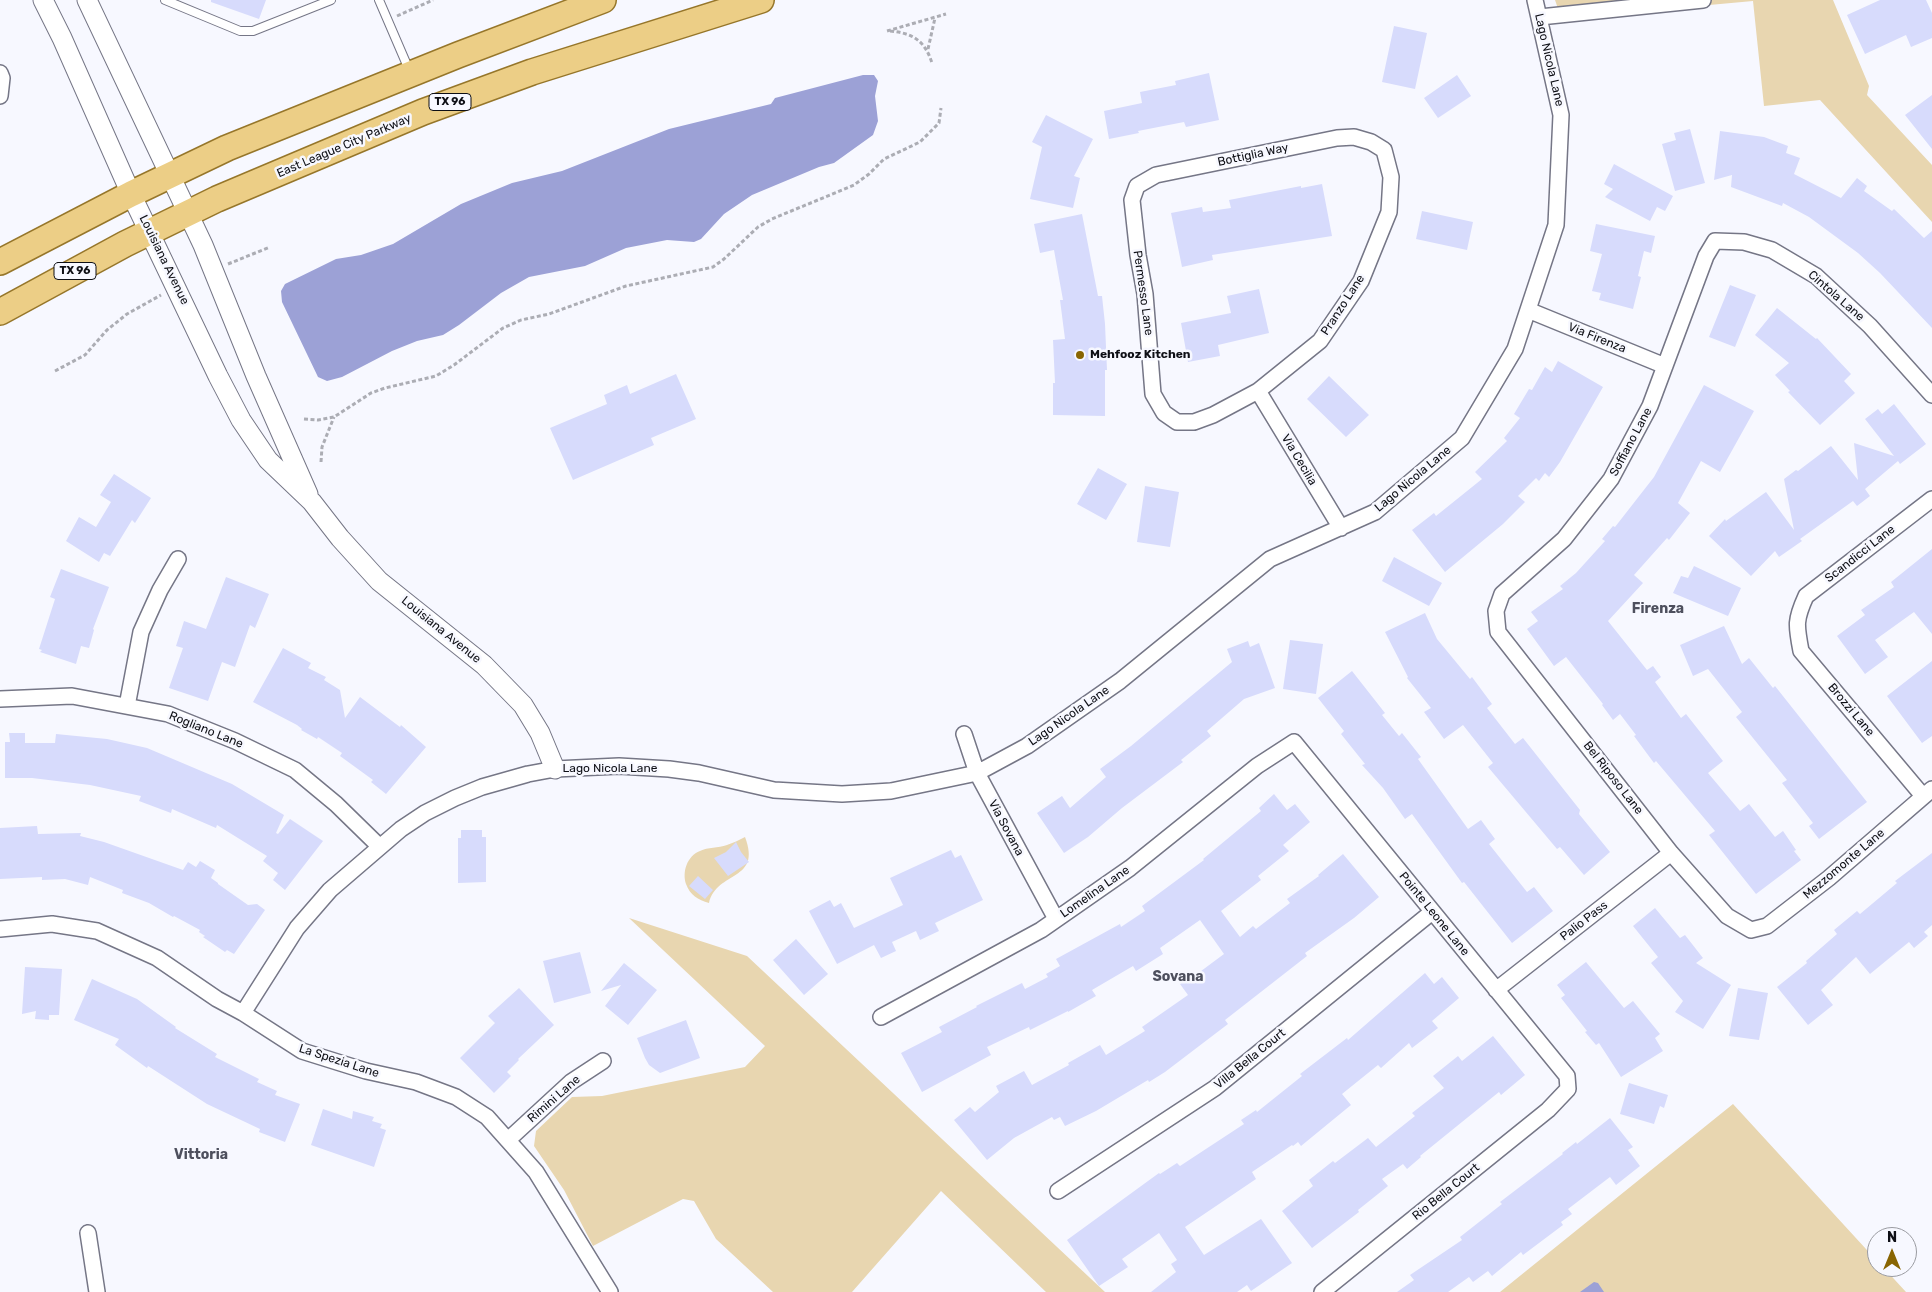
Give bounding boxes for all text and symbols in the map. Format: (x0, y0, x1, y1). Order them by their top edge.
street label: Lago Nicola Lane (1531, 12, 1567, 108)
road number: TX 96 (429, 94, 471, 110)
street label: East League City Parkway (275, 111, 413, 181)
street label: Bottiglia Way (1216, 140, 1290, 170)
street label: Louisiana Avenue (136, 213, 192, 307)
street label: Permesso Lane (1130, 250, 1156, 336)
road number: TX 96 (54, 262, 96, 280)
street label: Cintola Lane (1805, 268, 1867, 324)
street label: Pranzo Lane (1318, 272, 1368, 338)
street label: Via Firenza (1566, 320, 1628, 356)
place label: Mehfooz Kitchen (1090, 348, 1191, 362)
marker: Mehfooz Kitchen (1074, 349, 1086, 361)
street label: Soffiano Lane (1607, 405, 1655, 479)
street label: Via Cecilia (1278, 432, 1320, 488)
street label: Lago Nicola Lane (1372, 443, 1454, 515)
street label: Scandicci Lane (1822, 522, 1898, 586)
street label: Louisiana Avenue (398, 594, 484, 666)
district label: Firenza (1632, 601, 1684, 617)
street label: Brozzi Lane (1825, 681, 1877, 739)
street label: Lago Nicola Lane (1026, 683, 1112, 749)
street label: Rogliano Lane (167, 709, 245, 751)
street label: Bel Riposo Lane (1580, 739, 1646, 817)
street label: Lago Nicola Lane (563, 762, 657, 776)
street label: Via Sovana (985, 798, 1027, 858)
street label: Mezzomonte Lane (1800, 826, 1888, 902)
street label: Lomelina Lane (1058, 863, 1132, 921)
street label: Pointe Leone Lane (1396, 869, 1472, 959)
street label: Palio Pass (1557, 898, 1611, 944)
district label: Sovana (1152, 969, 1204, 985)
street label: Villa Bella Court (1211, 1026, 1289, 1092)
street label: La Spezia Lane (297, 1041, 381, 1081)
street label: Rimini Lane (525, 1072, 583, 1126)
district label: Vittoria (174, 1147, 228, 1163)
street label: Rio Bella Court (1410, 1161, 1482, 1223)
north arrow (1867, 1227, 1917, 1277)
text: N (1887, 1229, 1897, 1246)

